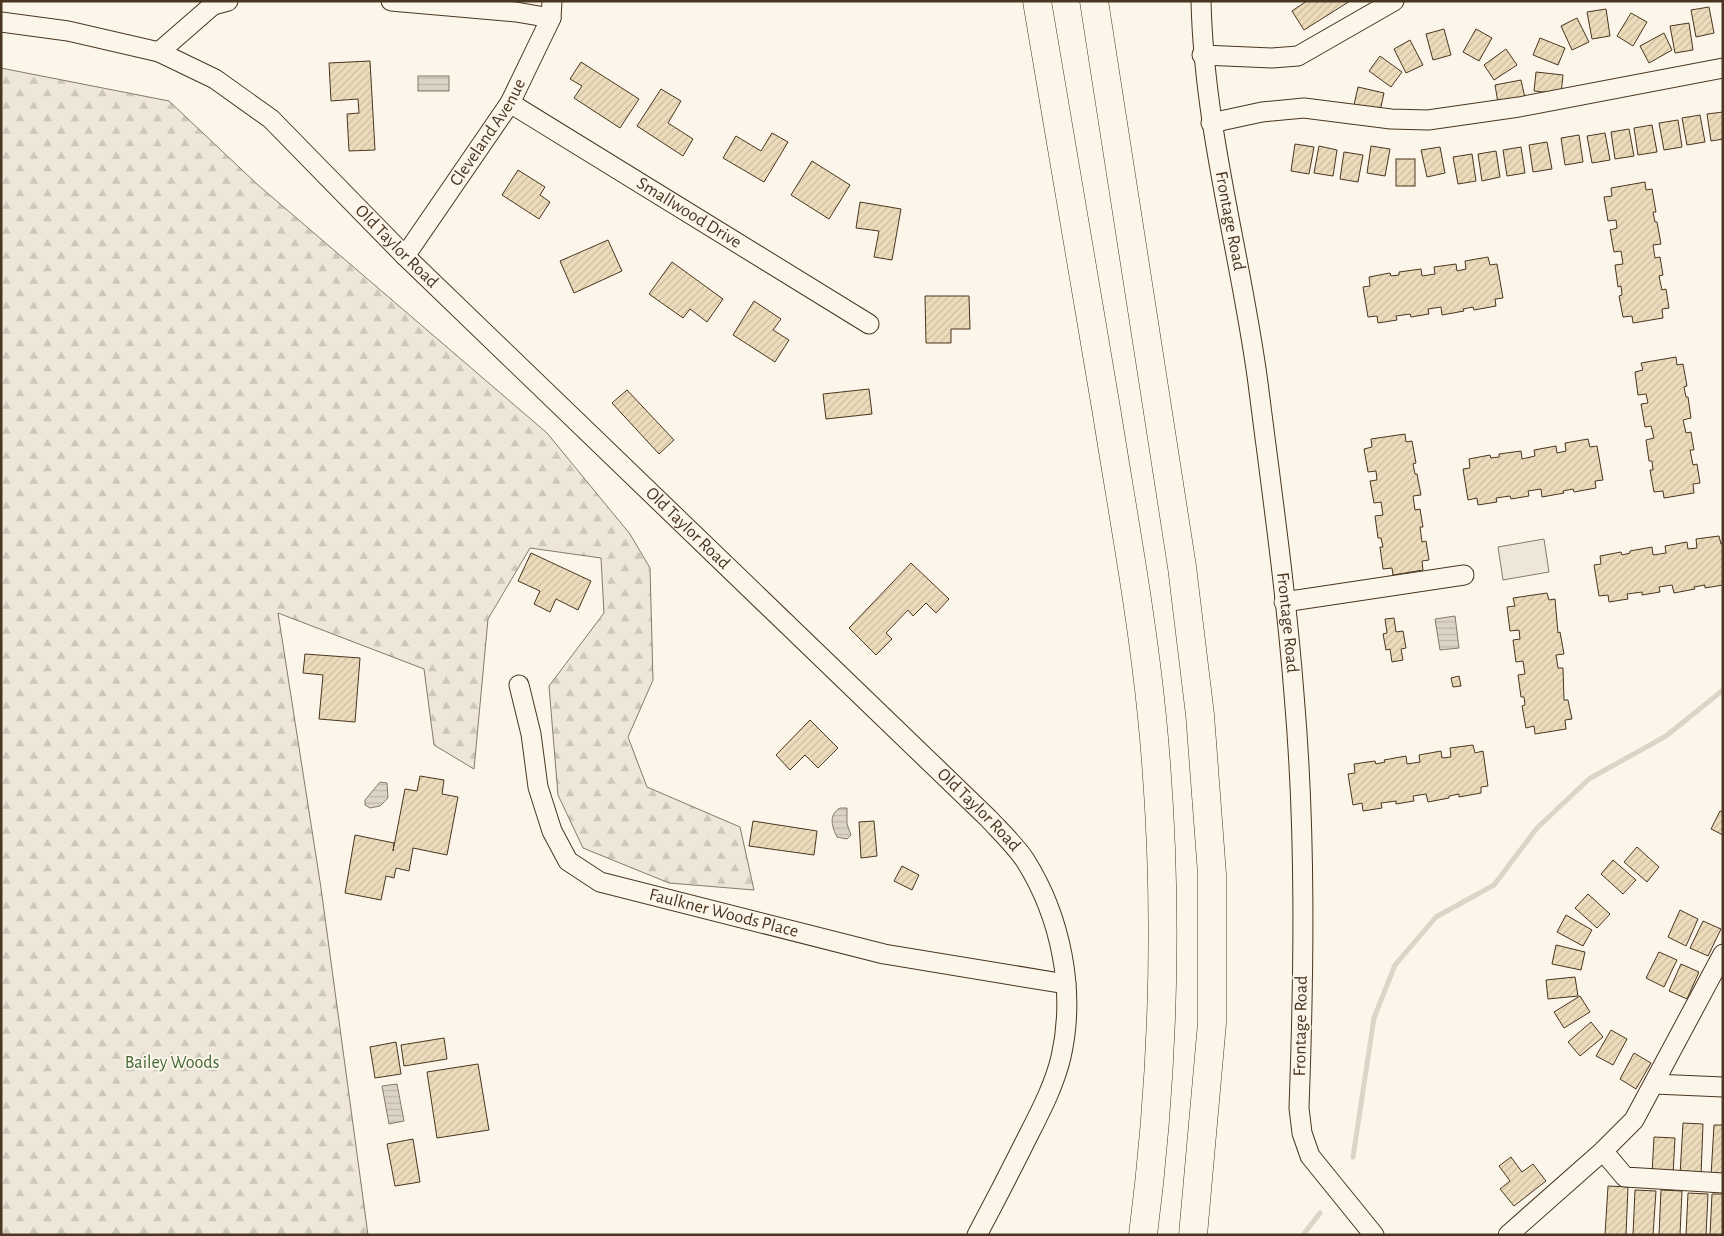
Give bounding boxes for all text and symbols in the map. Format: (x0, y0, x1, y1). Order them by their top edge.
street label: Cleveland Avenue (447, 76, 529, 190)
street label: Frontage Road (1211, 170, 1248, 272)
street label: Smallwood Drive (633, 174, 744, 252)
street label: Old Taylor Road (351, 202, 442, 292)
street label: Old Taylor Road (642, 484, 733, 573)
street label: Frontage Road (1273, 571, 1301, 674)
street label: Old Taylor Road (933, 765, 1024, 855)
street label: Faulkner Woods Place (647, 886, 800, 941)
street label: Frontage Road (1291, 975, 1311, 1077)
park label: Bailey Woods (125, 1054, 219, 1072)

